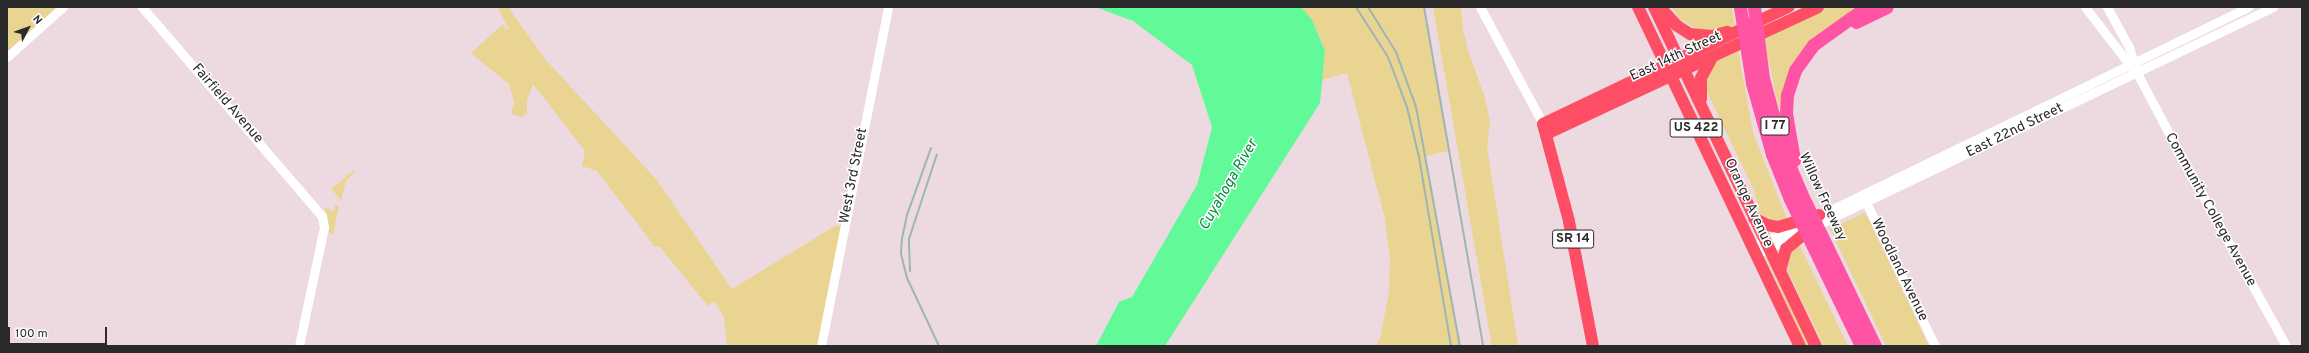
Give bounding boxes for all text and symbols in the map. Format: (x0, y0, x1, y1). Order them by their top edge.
north arrow (8, 8, 48, 48)
text: N (29, 13, 45, 28)
street label: East 14th Street (1628, 28, 1724, 86)
street label: Fairfield Avenue (188, 61, 266, 147)
street label: East 22nd Street (1964, 100, 2066, 162)
road number: I 77 (1760, 115, 1790, 137)
road number: US 422 (1669, 117, 1723, 139)
street label: West 3rd Street (836, 127, 872, 225)
street label: Community College Avenue (2161, 130, 2259, 290)
water label: Cuyahoga River (1196, 136, 1262, 234)
street label: Willow Freeway (1794, 150, 1850, 244)
street label: Orange Avenue (1720, 156, 1776, 250)
street label: Woodland Avenue (1867, 216, 1931, 324)
road number: SR 14 (1552, 228, 1594, 250)
scale bar (10, 319, 109, 345)
text: 100 m (15, 326, 48, 342)

